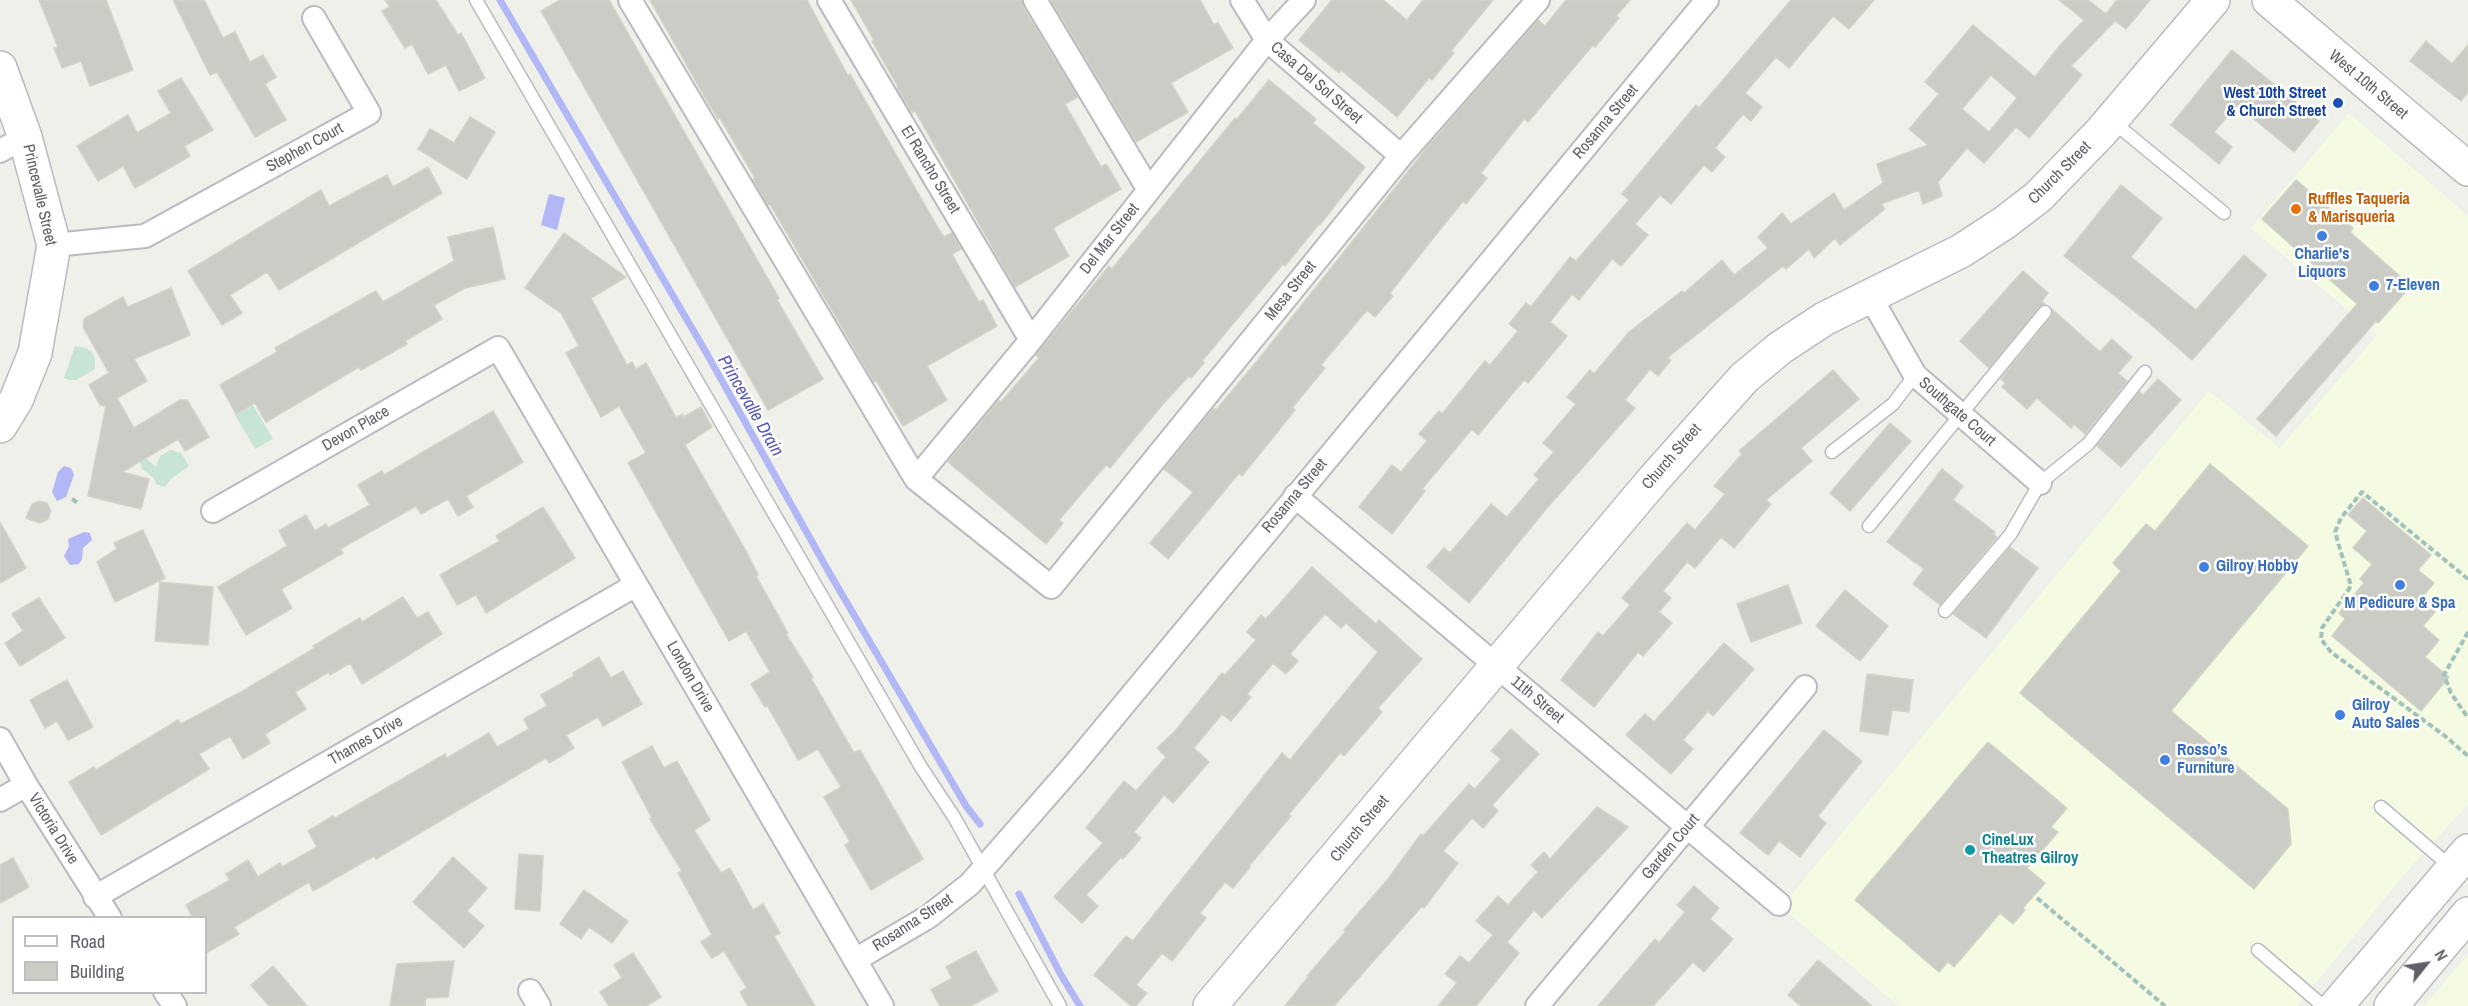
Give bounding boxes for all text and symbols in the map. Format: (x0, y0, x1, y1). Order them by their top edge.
street label: Casa Del Sol Street (1266, 38, 1366, 128)
street label: West 10th Street (2324, 46, 2412, 124)
street label: Rosanna Street (1569, 81, 1643, 163)
place label: West 10th Street & Church Street (2223, 84, 2326, 122)
marker: West 10th Street & Church Street (2331, 96, 2345, 110)
street label: Stephen Court (263, 119, 347, 177)
street label: El Rancho Street (896, 123, 964, 217)
street label: Church Street (2025, 138, 2095, 208)
street label: Princevalle Street (18, 142, 60, 248)
place label: Ruffles Taqueria & Marisqueria (2308, 190, 2410, 228)
street label: Del Mar Street (1076, 200, 1144, 278)
marker: Ruffles Taqueria & Marisqueria (2289, 202, 2303, 216)
marker: Charlie's Liquors (2315, 229, 2329, 243)
place label: Charlie's Liquors (2295, 245, 2349, 283)
street label: Mesa Street (1261, 257, 1321, 325)
place label: 7-Eleven (2386, 276, 2440, 296)
marker: 7-Eleven (2367, 279, 2381, 293)
water label: Princevalle Drain (712, 352, 788, 460)
street label: Southgate Court (1915, 373, 1999, 451)
street label: Devon Place (319, 402, 393, 456)
street label: Church Street (1638, 420, 1706, 494)
street label: Rosanna Street (1258, 455, 1332, 537)
place label: Gilroy Hobby (2216, 557, 2298, 577)
marker: Gilroy Hobby (2197, 560, 2211, 574)
marker: M Pedicure & Spa (2393, 578, 2407, 592)
place label: M Pedicure & Spa (2345, 594, 2455, 614)
street label: London Drive (662, 638, 718, 716)
street label: 11th Street (1507, 672, 1567, 728)
place label: Gilroy Auto Sales (2352, 696, 2420, 734)
marker: Gilroy Auto Sales (2333, 708, 2347, 722)
street label: Thames Drive (326, 712, 406, 770)
place label: Rosso’s Furniture (2177, 741, 2235, 779)
marker: Rosso’s Furniture (2158, 753, 2172, 767)
street label: Victoria Drive (24, 790, 82, 868)
street label: Church Street (1327, 792, 1393, 866)
street label: Garden Court (1638, 810, 1704, 884)
place label: CineLux Theatres Gilroy (1982, 831, 2078, 869)
marker: CineLux Theatres Gilroy (1963, 843, 1977, 857)
street label: Rosanna Street (870, 890, 956, 956)
legend (12, 916, 207, 994)
text: Road (70, 929, 105, 954)
north arrow (2396, 934, 2456, 994)
text: N (2430, 945, 2453, 965)
text: Building (70, 959, 124, 984)

